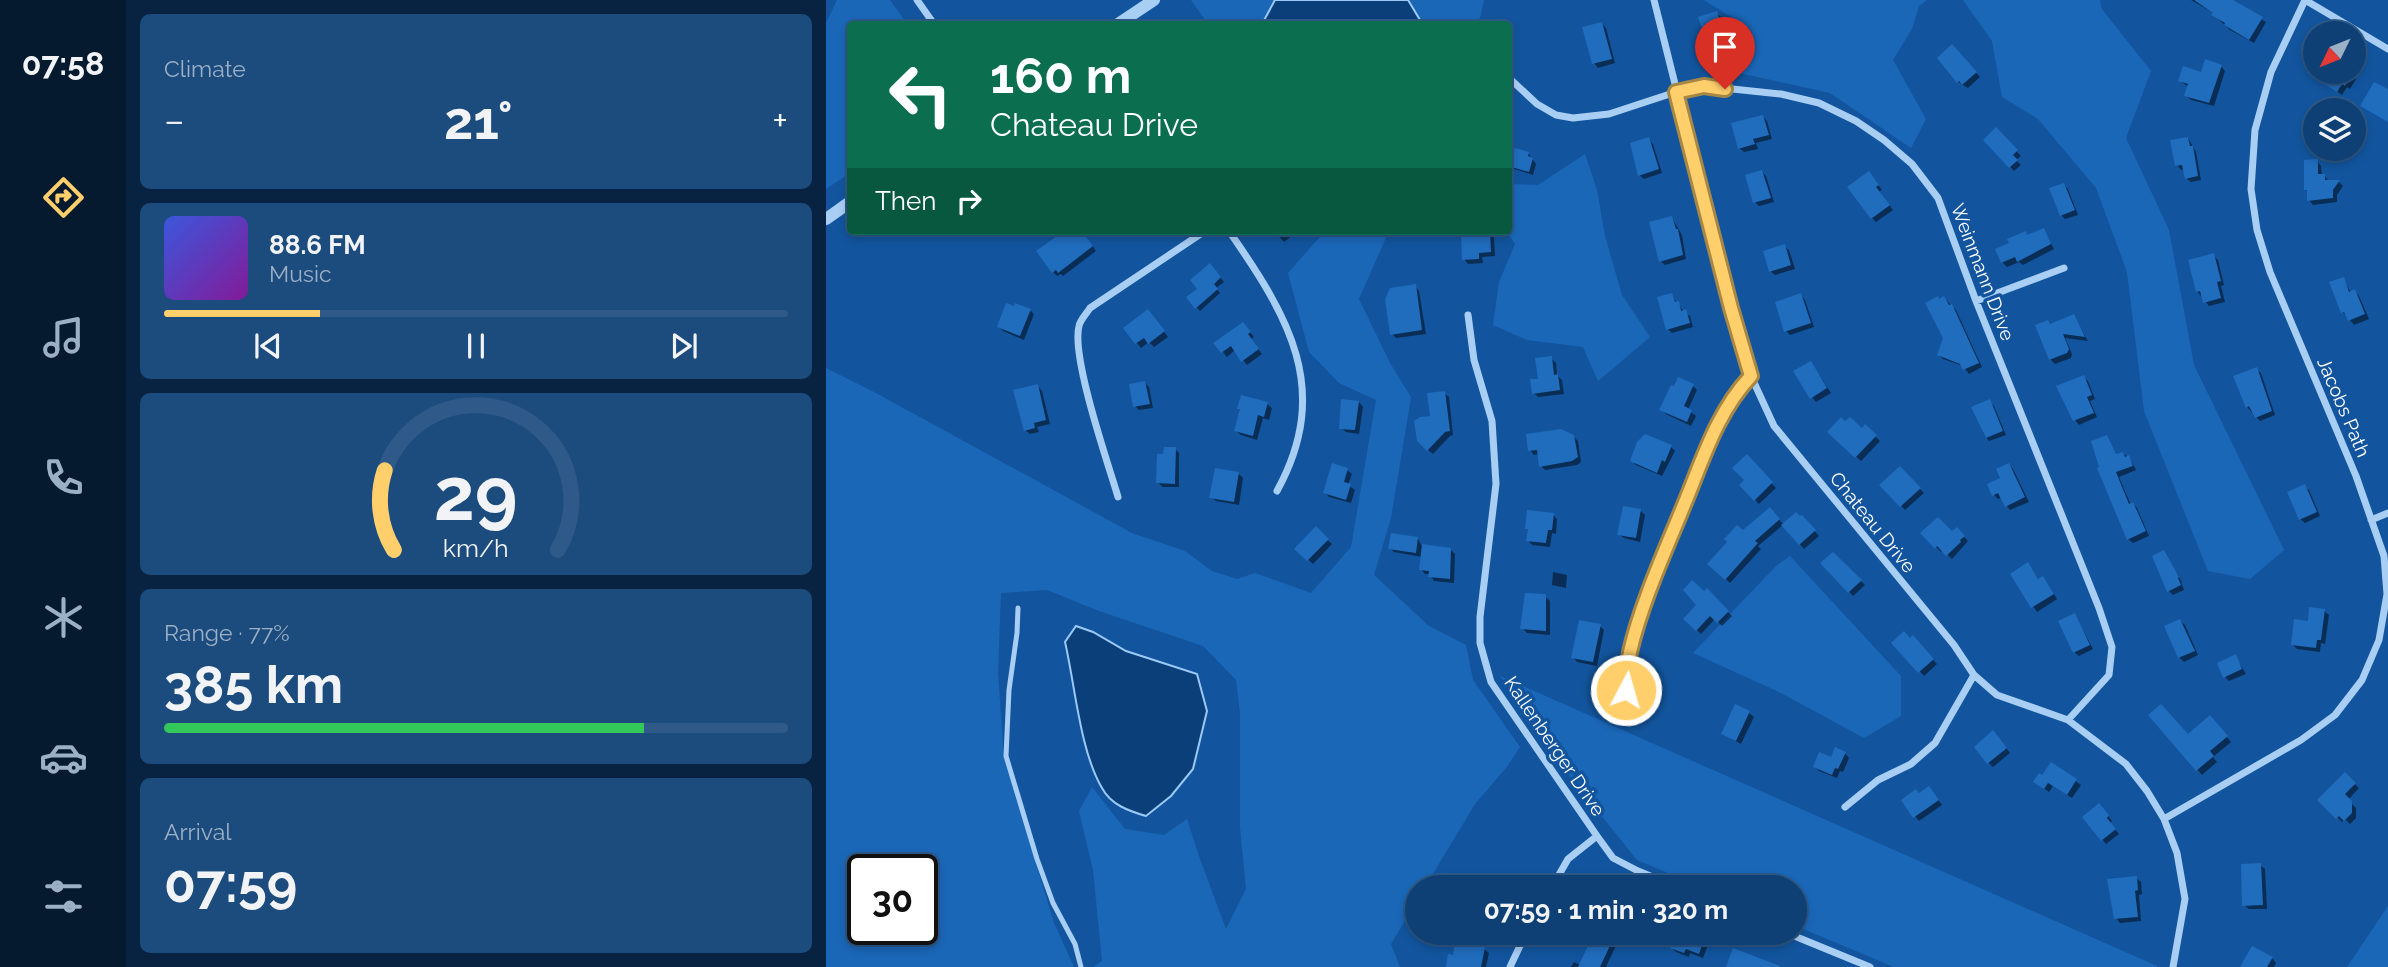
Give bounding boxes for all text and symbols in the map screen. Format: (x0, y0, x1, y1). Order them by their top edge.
pin (1695, 17, 1755, 89)
north arrow (2303, 21, 2366, 84)
map controls (2303, 21, 2366, 161)
icon: arrive (1706, 28, 1744, 66)
text: 07:58 (22, 45, 104, 82)
text: 160 m (990, 47, 1131, 104)
icon: left (875, 49, 966, 140)
text: Climate (164, 55, 246, 82)
text: 21° (444, 90, 513, 151)
text: − (164, 98, 184, 143)
text: + (772, 98, 788, 143)
button: layers (2303, 98, 2366, 161)
text: Chateau Drive (990, 106, 1198, 143)
icon: directions (39, 173, 88, 222)
icon: right (950, 182, 988, 220)
text: Then (875, 186, 936, 216)
street label: Weinmann Drive (1947, 200, 2019, 344)
text: 88.6 FM (269, 230, 366, 260)
text: Music (269, 260, 332, 287)
icon: music (39, 313, 88, 362)
icon: previous (249, 327, 287, 365)
icon: pause (457, 327, 495, 365)
icon: next (665, 327, 703, 365)
street label: Jacobs Path (2313, 354, 2375, 460)
text: 29 (434, 452, 518, 537)
icon: phone (39, 453, 88, 502)
street label: Chateau Drive (1826, 467, 1920, 577)
text: km/h (443, 532, 509, 562)
icon: climate (39, 593, 88, 642)
text: Range · 77% (164, 619, 290, 646)
position arrow (1589, 653, 1663, 727)
text: 385 km (164, 654, 343, 715)
street label: Kallenberger Drive (1500, 672, 1610, 820)
icon: car (39, 733, 88, 782)
text: Arrival (164, 818, 231, 845)
text: 07:59 (164, 853, 297, 914)
speed limit sign: 30 (847, 854, 938, 945)
icon: filters (39, 872, 88, 921)
text: 07:59 · 1 min · 320 m (1484, 895, 1728, 925)

